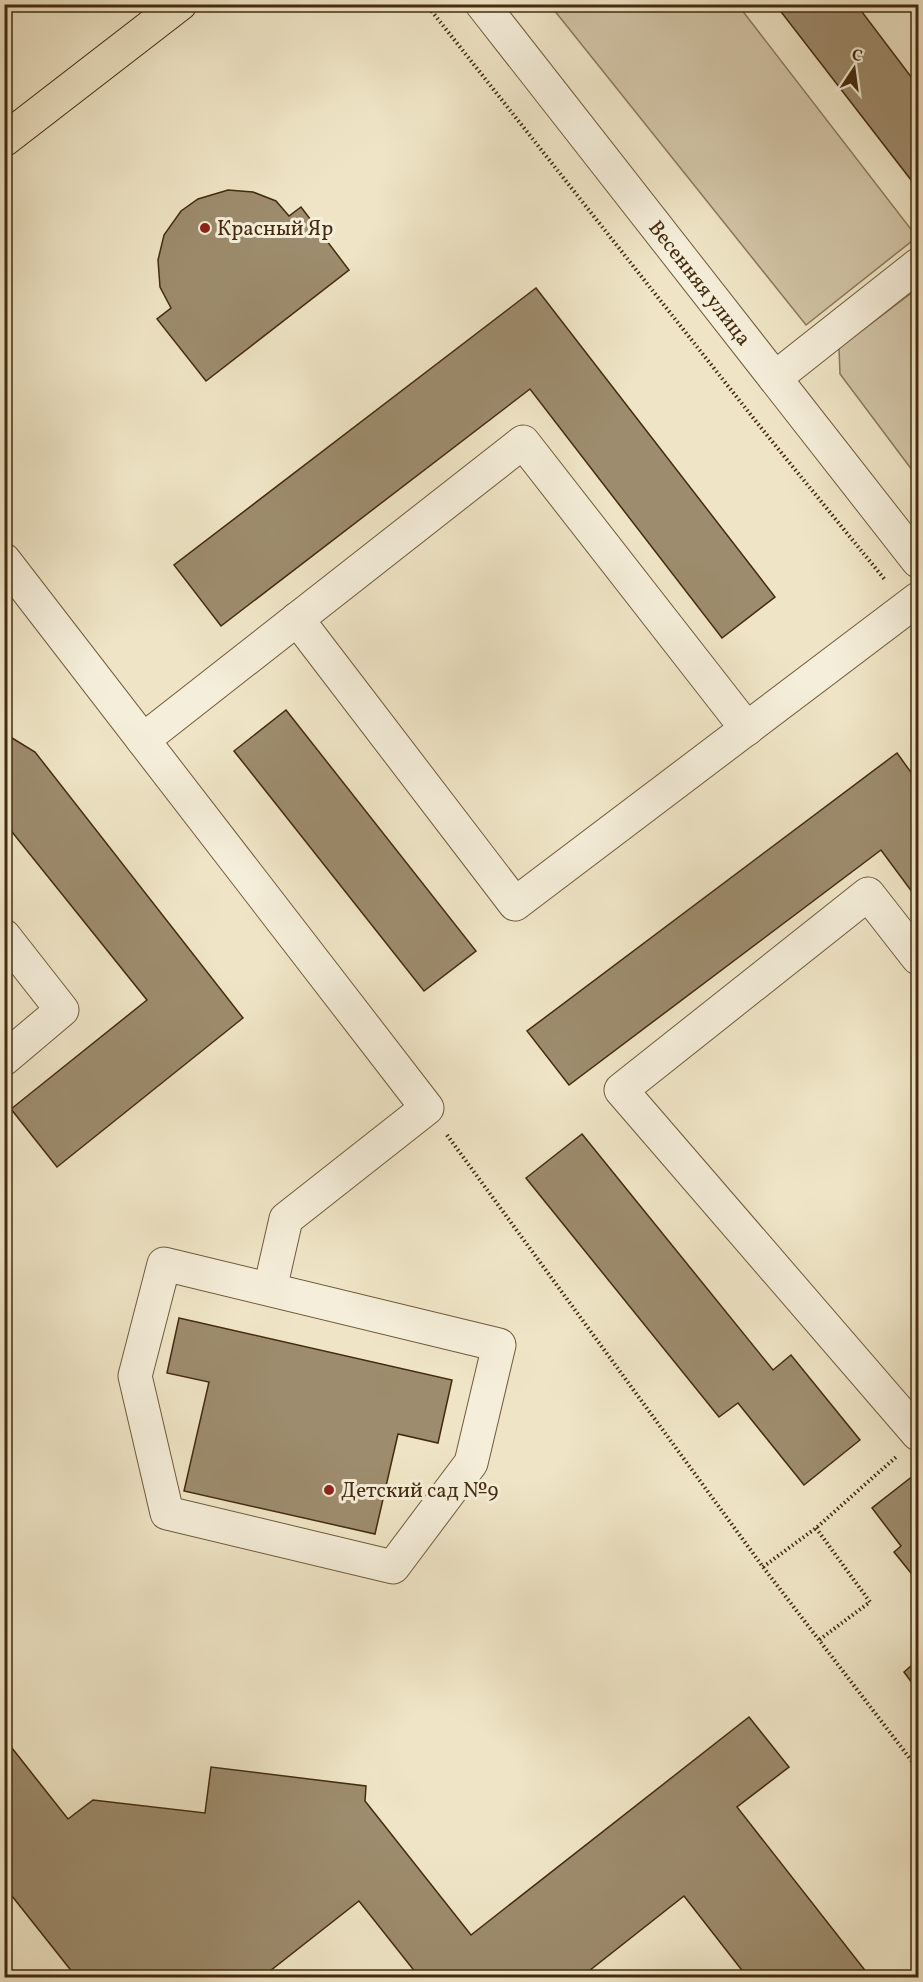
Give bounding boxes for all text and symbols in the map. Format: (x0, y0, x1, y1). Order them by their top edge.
north arrow (824, 39, 884, 99)
text: С (849, 44, 864, 68)
place label: Красный Яр (217, 215, 333, 244)
street label: Весенняя улица (641, 215, 757, 352)
marker: Красный Яр (198, 221, 212, 235)
place label: Детский сад №9 (341, 1477, 498, 1506)
marker: Детский сад №9 (322, 1483, 336, 1497)

